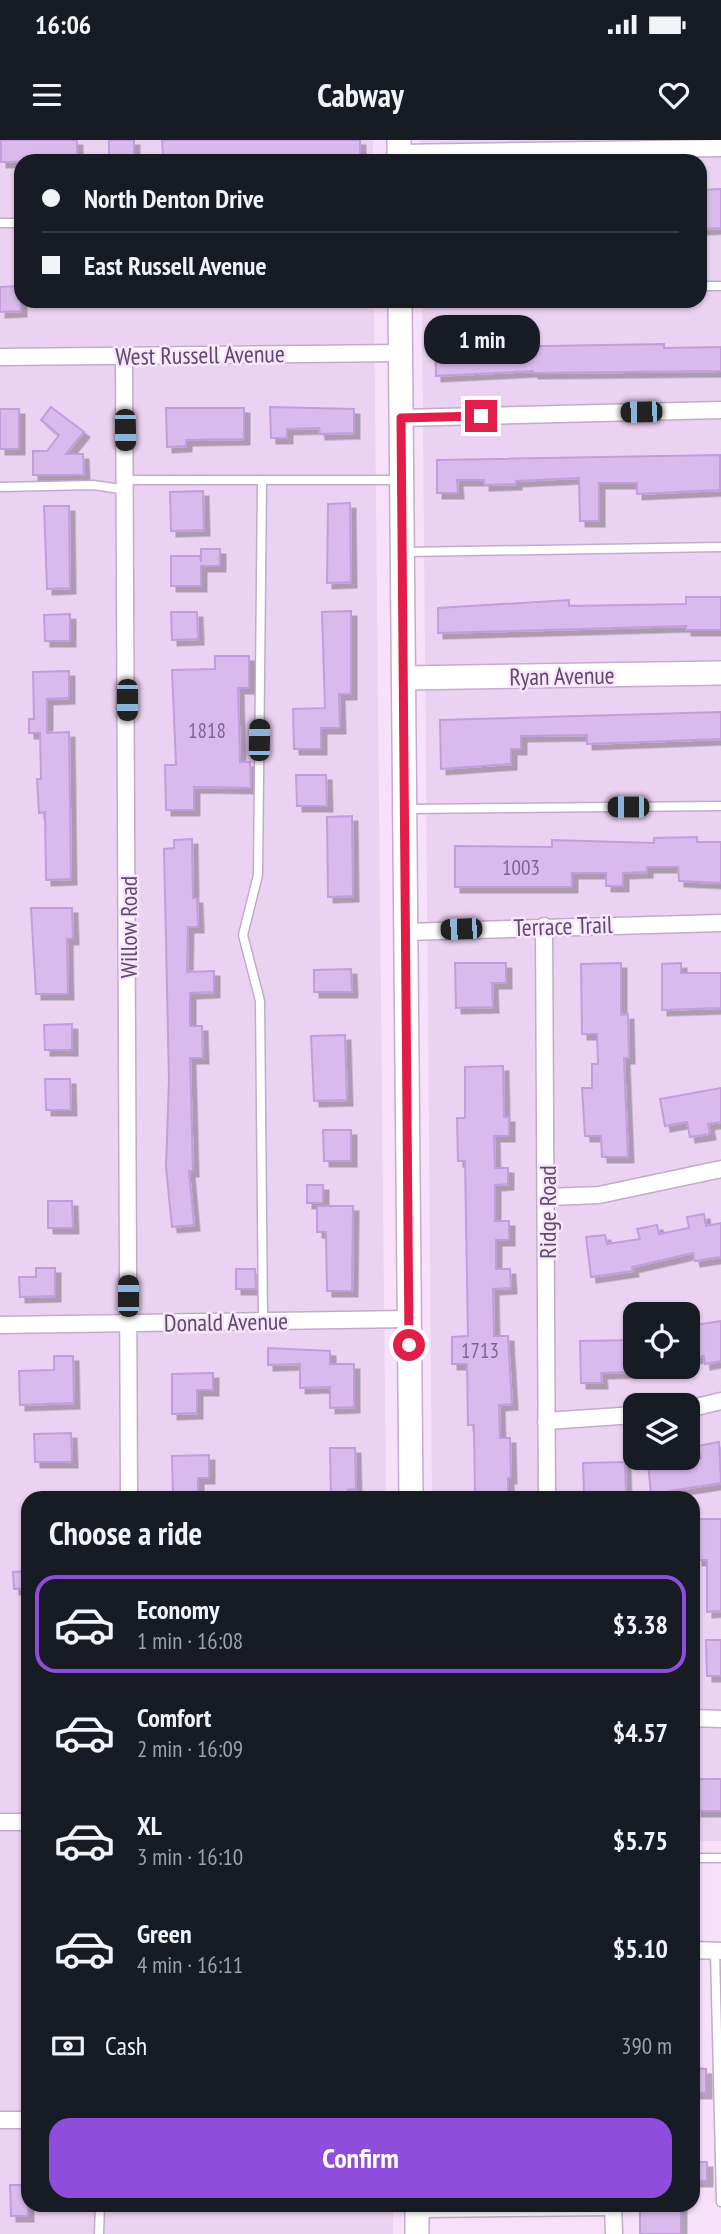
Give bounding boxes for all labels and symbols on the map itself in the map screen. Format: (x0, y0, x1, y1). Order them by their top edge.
callout: 1 min (423, 314, 539, 364)
street label: West Russell Avenue (115, 338, 285, 372)
route end (465, 400, 497, 432)
car (620, 401, 663, 423)
car (115, 409, 136, 451)
street label: Ryan Avenue (509, 660, 615, 692)
car (117, 679, 138, 721)
house number: 1818 (188, 717, 226, 744)
car (249, 719, 270, 761)
car (608, 797, 650, 818)
house number: 1003 (502, 854, 540, 881)
street label: Willow Road (113, 876, 144, 978)
street label: Terrace Trail (513, 909, 613, 943)
car (440, 918, 483, 940)
street label: Ridge Road (532, 1165, 563, 1259)
car (118, 1275, 139, 1317)
street label: Donald Avenue (164, 1305, 288, 1339)
route start (393, 1329, 425, 1361)
house number: 1713 (461, 1337, 499, 1364)

